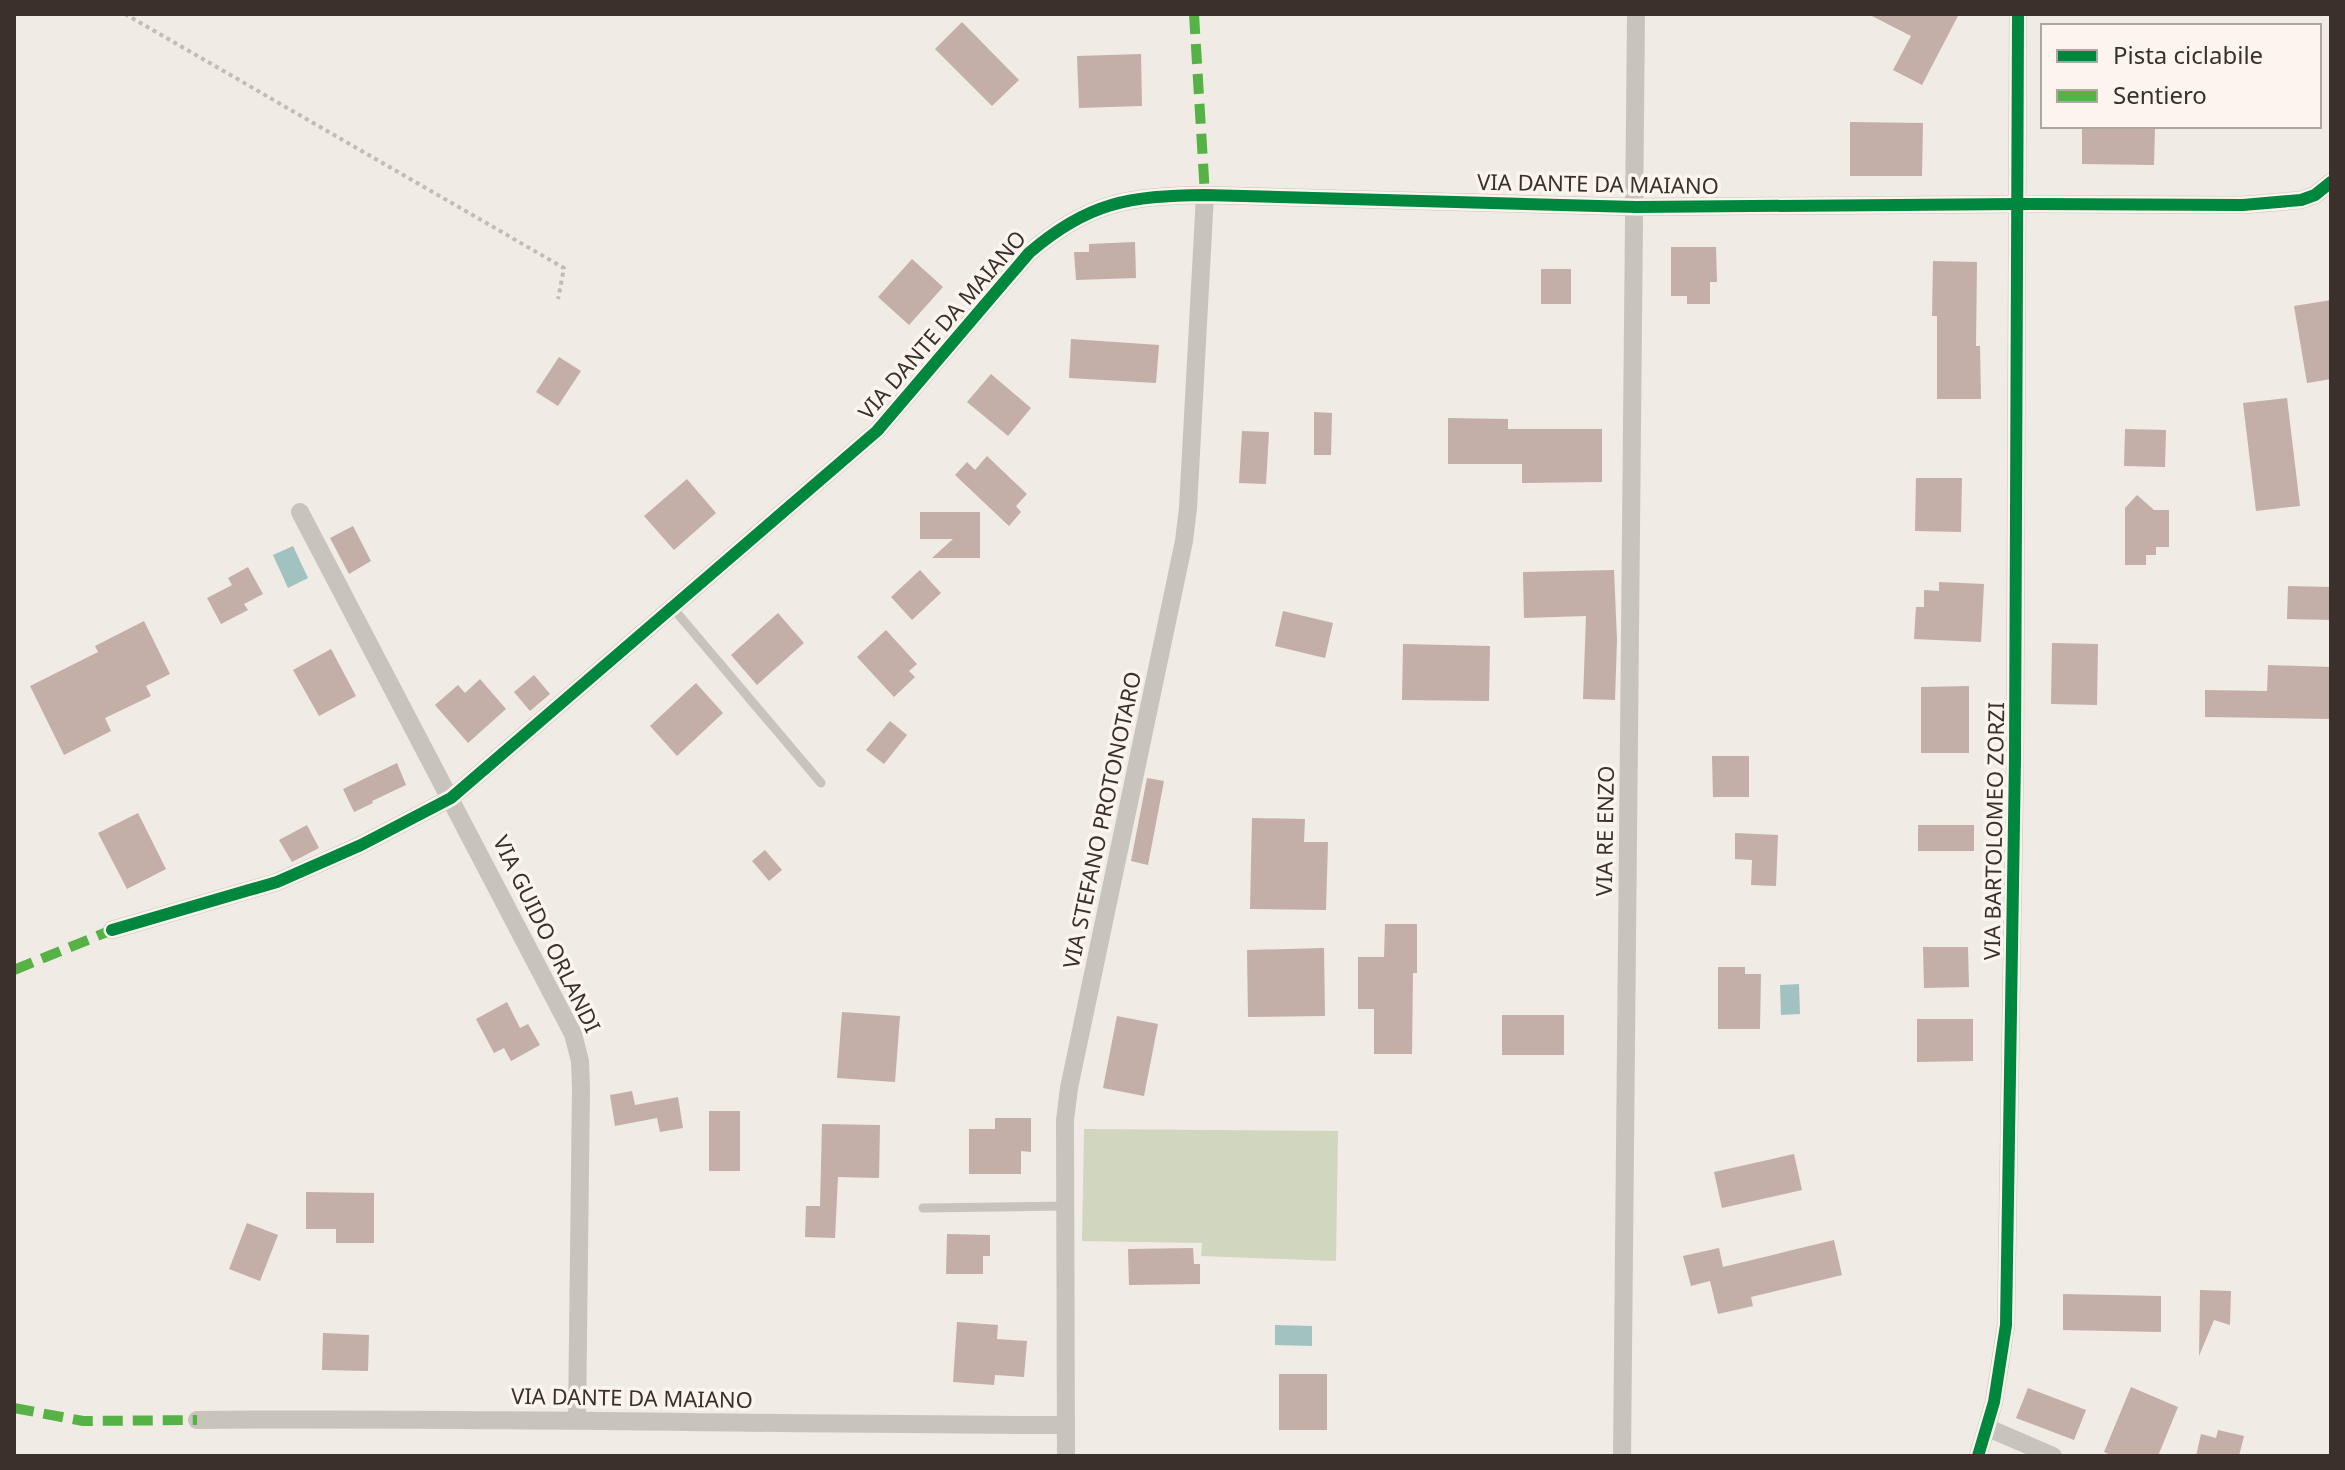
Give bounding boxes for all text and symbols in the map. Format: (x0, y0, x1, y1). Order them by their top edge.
legend (2041, 24, 2321, 128)
text: Pista ciclabile (2113, 38, 2263, 71)
text: Sentiero (2113, 78, 2207, 111)
street label: VIA DANTE DA MAIANO (1477, 166, 1719, 200)
street label: VIA DANTE DA MAIANO (851, 223, 1032, 425)
street label: VIA STEFANO PROTONOTARO (1055, 668, 1147, 971)
street label: VIA BARTOLOMEO ZORZI (1976, 702, 2010, 960)
street label: VIA RE ENZO (1588, 765, 1620, 897)
street label: VIA GUIDO ORLANDI (487, 830, 609, 1037)
street label: VIA DANTE DA MAIANO (511, 1380, 753, 1414)

